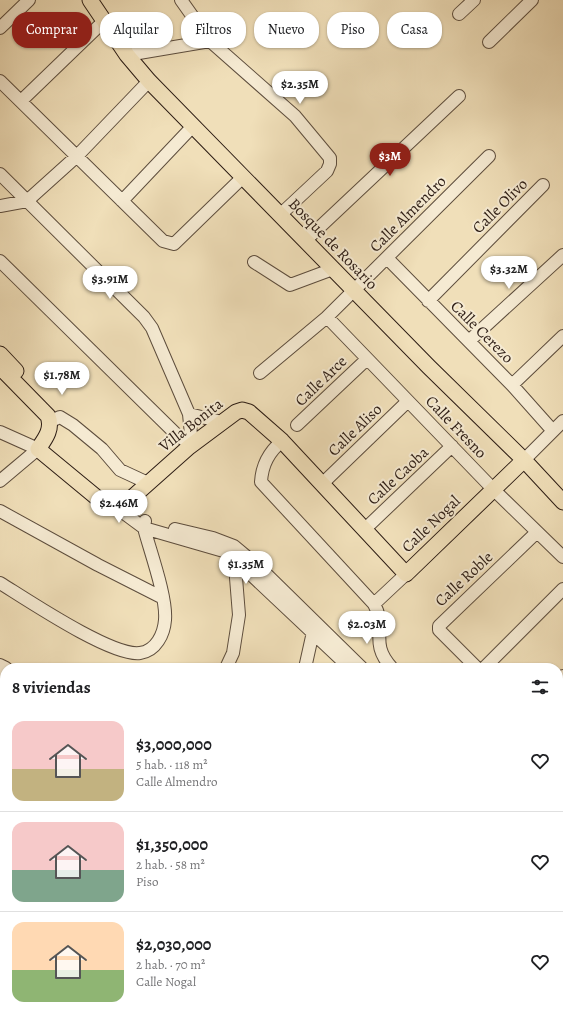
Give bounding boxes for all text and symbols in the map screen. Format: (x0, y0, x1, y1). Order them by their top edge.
chip: Comprar (12, 12, 92, 48)
chip: Alquilar (100, 12, 173, 48)
chip: Filtros (181, 12, 246, 48)
chip: Nuevo (254, 12, 319, 48)
chip: Piso (327, 12, 379, 48)
chip: Casa (387, 12, 442, 48)
pin: $2.35M (267, 71, 333, 105)
text: $2.35M (281, 75, 319, 92)
pin: $3M (371, 143, 409, 177)
text: $3M (379, 147, 401, 164)
street label: Calle Almendro (365, 171, 451, 257)
street label: Calle Olivo (467, 173, 533, 239)
street label: Bosque de Rosario (284, 193, 383, 295)
pin: $3.32M (476, 256, 542, 290)
text: $3.32M (490, 260, 528, 277)
pin: $3.91M (77, 266, 143, 300)
text: $3.91M (92, 270, 128, 287)
street label: Calle Cerezo (446, 296, 518, 368)
street label: Calle Arce (290, 351, 352, 411)
pin: $1.78M (29, 362, 95, 396)
text: $1.78M (43, 366, 81, 383)
street label: Calle Fresno (420, 391, 492, 463)
street label: Villa Bonita (154, 393, 228, 458)
street label: Calle Aliso (323, 399, 387, 461)
street label: Calle Caoba (362, 441, 434, 510)
pin: $2.46M (86, 490, 152, 524)
street label: Calle Nogal (397, 490, 465, 558)
text: $2.46M (99, 494, 139, 511)
street label: Calle Roble (430, 546, 498, 612)
pin: $1.35M (213, 551, 279, 585)
text: $1.35M (228, 555, 264, 572)
pin: $2.03M (334, 611, 400, 645)
text: $2.03M (348, 615, 386, 632)
text: 8 viviendas (12, 676, 91, 699)
icon: filters (529, 676, 551, 698)
text: $3,000,000 (136, 733, 212, 756)
icon: home (44, 737, 92, 785)
icon: heart (529, 750, 551, 772)
text: 5 hab. · 118 m² (136, 756, 208, 773)
text: Calle Almendro (136, 773, 218, 790)
text: $1,350,000 (136, 833, 208, 856)
icon: home (44, 838, 92, 886)
icon: heart (529, 851, 551, 873)
text: 2 hab. · 58 m² (136, 856, 205, 873)
text: Piso (136, 873, 158, 890)
text: $2,030,000 (136, 933, 211, 956)
icon: home (44, 938, 92, 986)
icon: heart (529, 951, 551, 973)
text: 2 hab. · 70 m² (136, 956, 205, 973)
text: Calle Nogal (136, 973, 196, 990)

